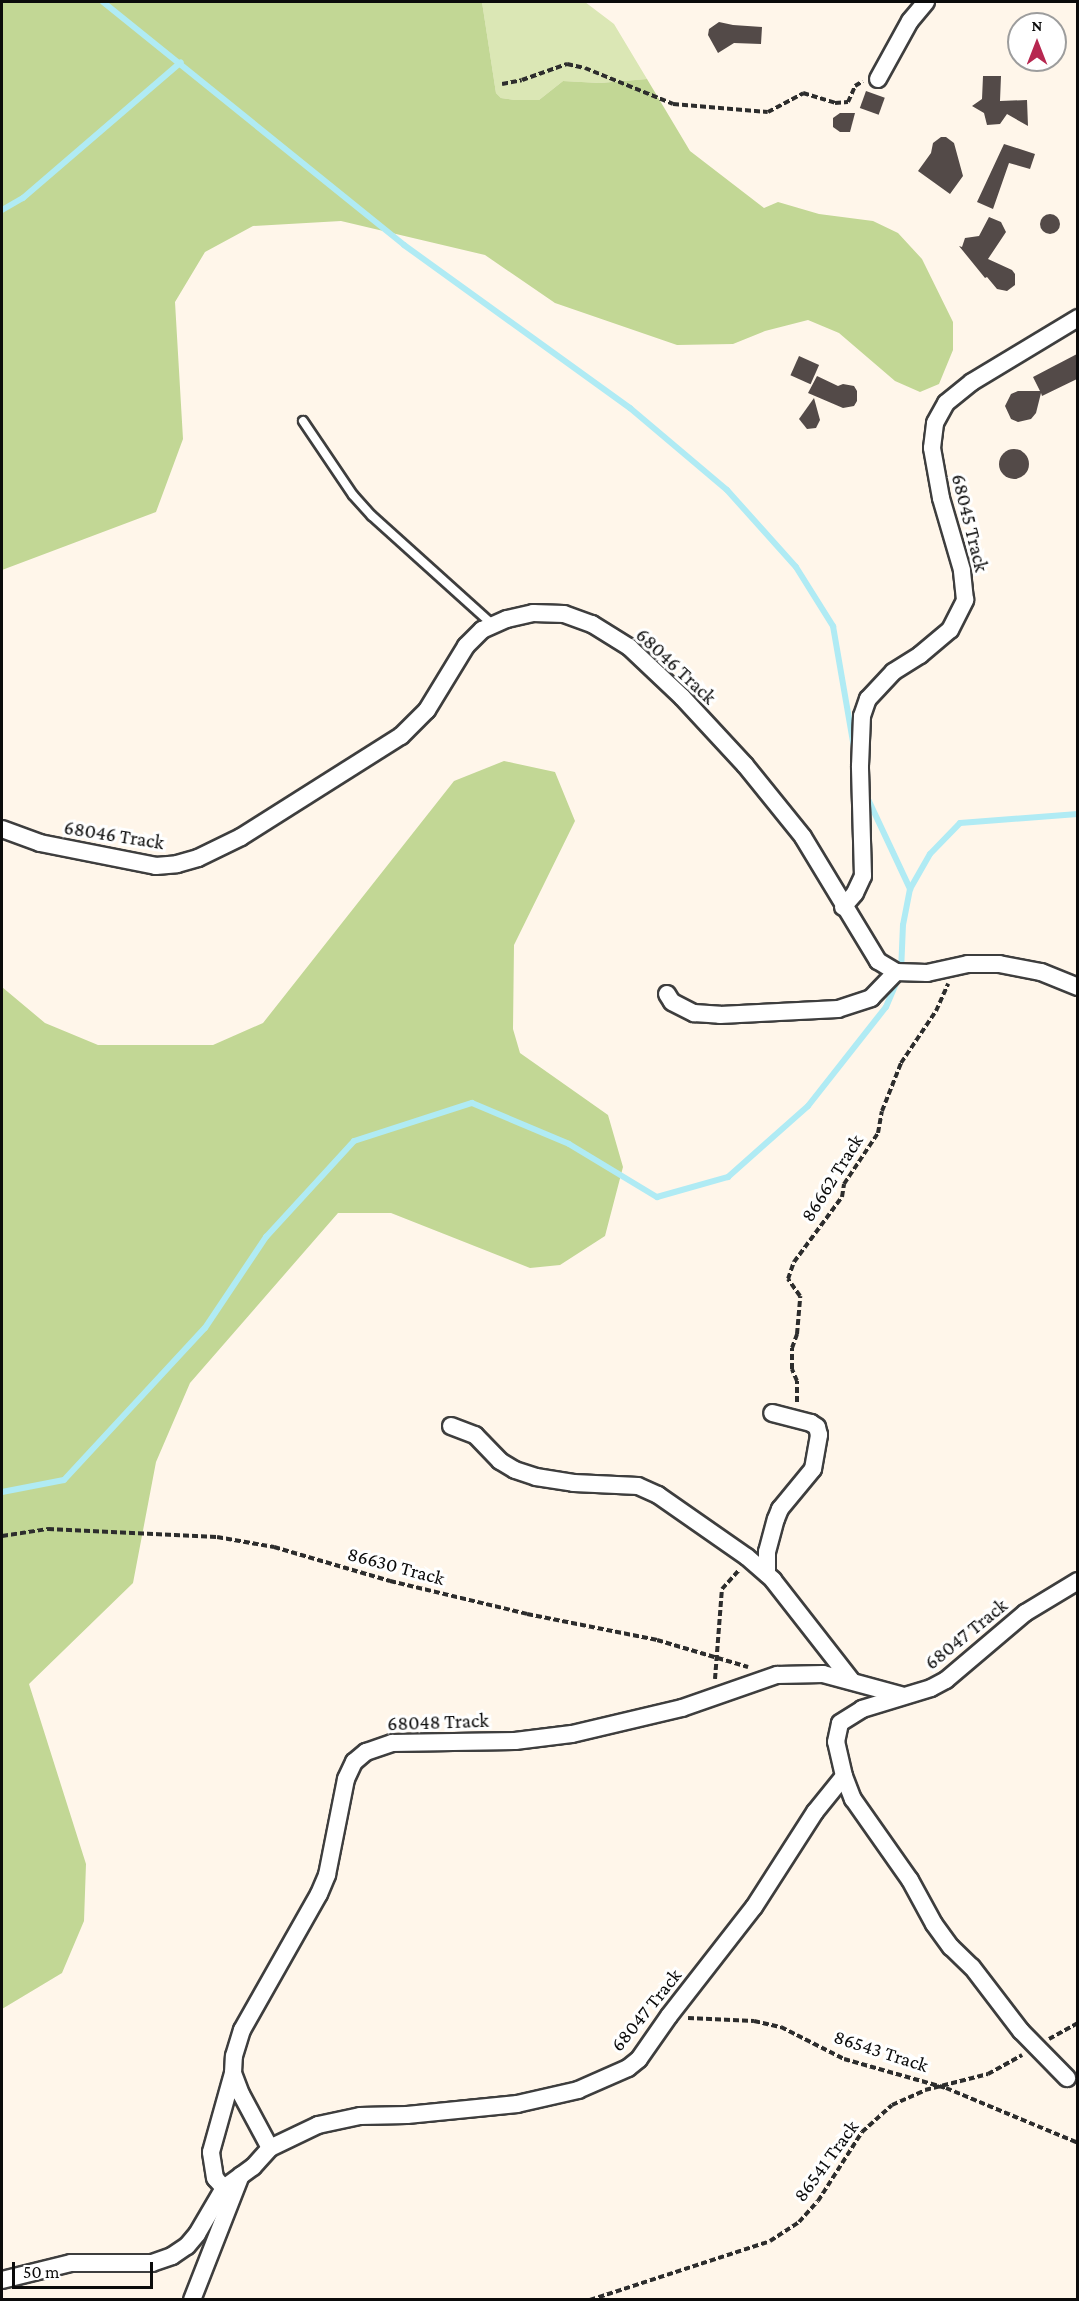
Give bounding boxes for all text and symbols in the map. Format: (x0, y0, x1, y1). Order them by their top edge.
north arrow (1007, 12, 1067, 72)
text: N (1032, 17, 1042, 34)
street label: 68045 Track (946, 472, 994, 574)
street label: 68046 Track (631, 623, 721, 709)
street label: 68046 Track (62, 815, 166, 855)
street label: 86662 Track (796, 1130, 868, 1226)
street label: 86630 Track (345, 1542, 447, 1590)
street label: 68047 Track (920, 1593, 1012, 1675)
street label: 68048 Track (387, 1708, 489, 1736)
street label: 68047 Track (605, 1964, 687, 2056)
street label: 86543 Track (831, 2024, 931, 2078)
street label: 86541 Track (788, 2115, 864, 2207)
scale bar (15, 2250, 156, 2288)
text: 50 m (23, 2262, 60, 2282)

